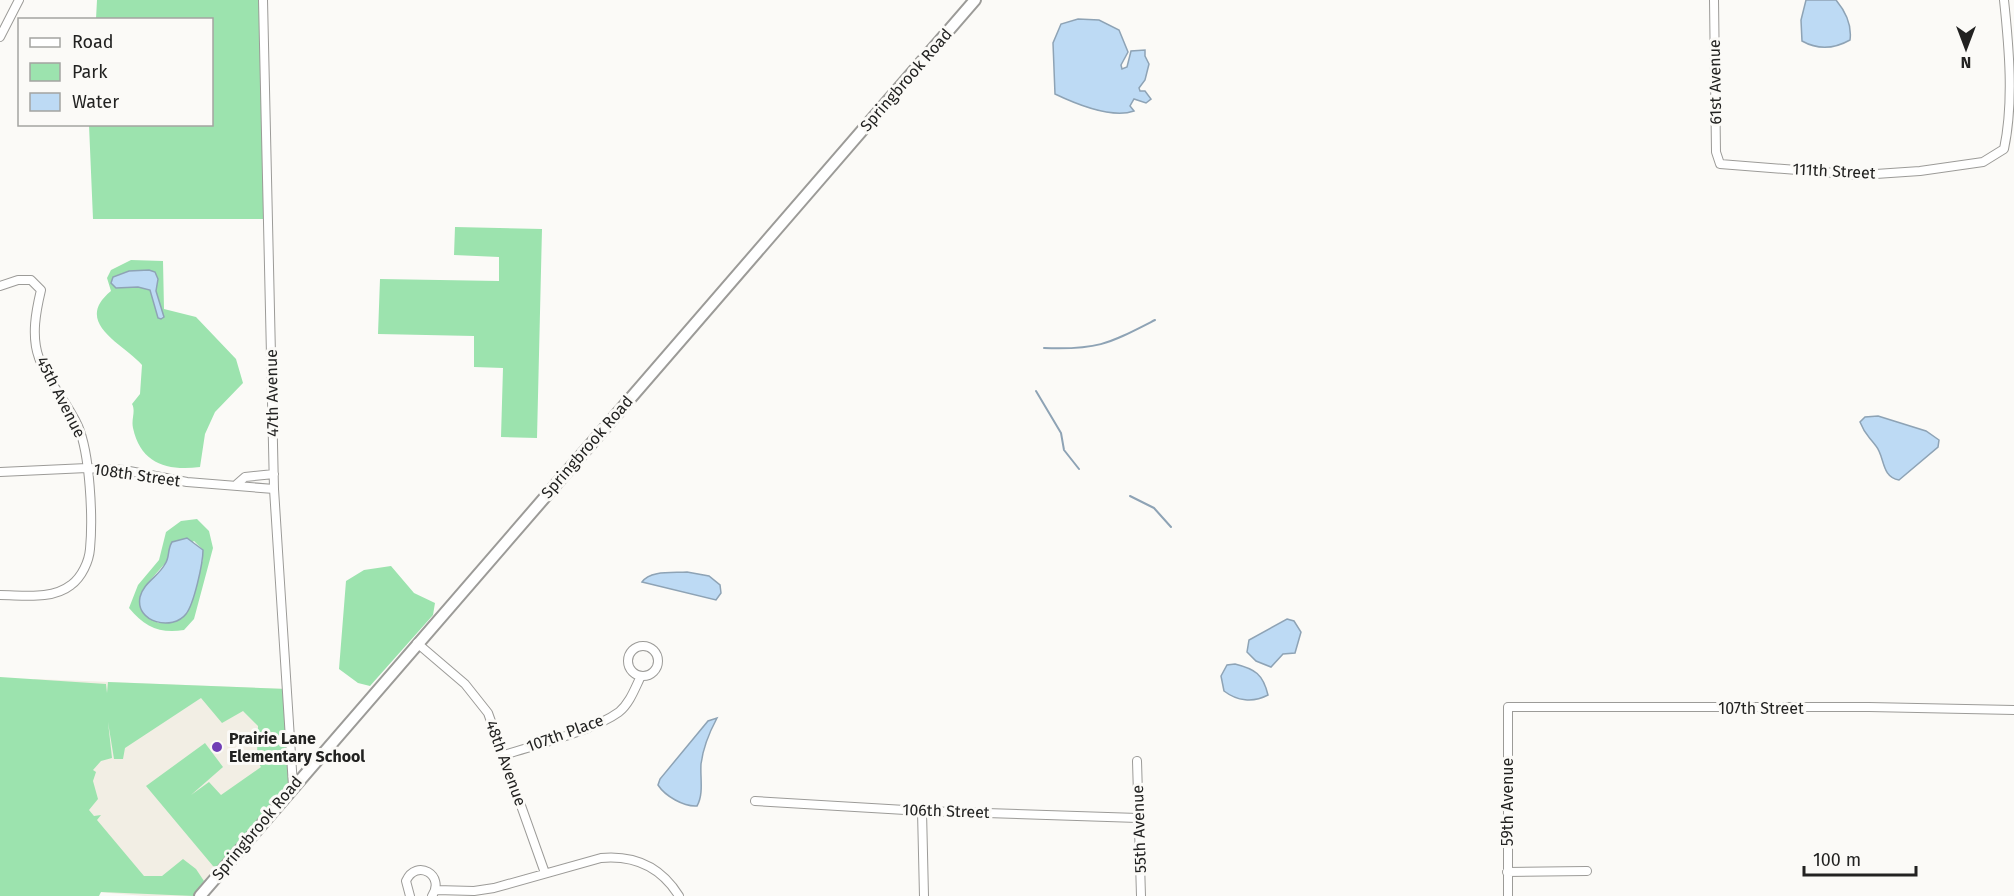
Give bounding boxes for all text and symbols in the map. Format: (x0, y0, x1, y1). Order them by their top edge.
legend (18, 18, 213, 126)
north arrow (1936, 18, 1996, 78)
street label: Springbrook Road (856, 25, 956, 135)
text: Road (72, 31, 114, 53)
street label: 61st Avenue (1705, 39, 1725, 125)
text: N (1961, 53, 1971, 72)
text: Park (72, 61, 108, 83)
text: Water (72, 91, 119, 113)
street label: 111th Street (1792, 159, 1876, 183)
street label: 47th Avenue (262, 349, 282, 437)
street label: 45th Avenue (32, 353, 90, 441)
street label: Springbrook Road (537, 392, 637, 502)
street label: 108th Street (92, 460, 182, 491)
street label: 107th Street (1718, 699, 1804, 718)
street label: 107th Place (524, 710, 606, 756)
street label: 48th Avenue (482, 718, 530, 808)
place label: Prairie Lane Elementary School (229, 729, 365, 766)
marker: Prairie Lane Elementary School (210, 740, 224, 754)
street label: 59th Avenue (1498, 758, 1517, 846)
street label: Springbrook Road (208, 772, 306, 884)
street label: 55th Avenue (1128, 785, 1150, 873)
street label: 106th Street (902, 800, 990, 822)
scale bar (1804, 839, 1916, 877)
text: 100 m (1813, 849, 1861, 871)

